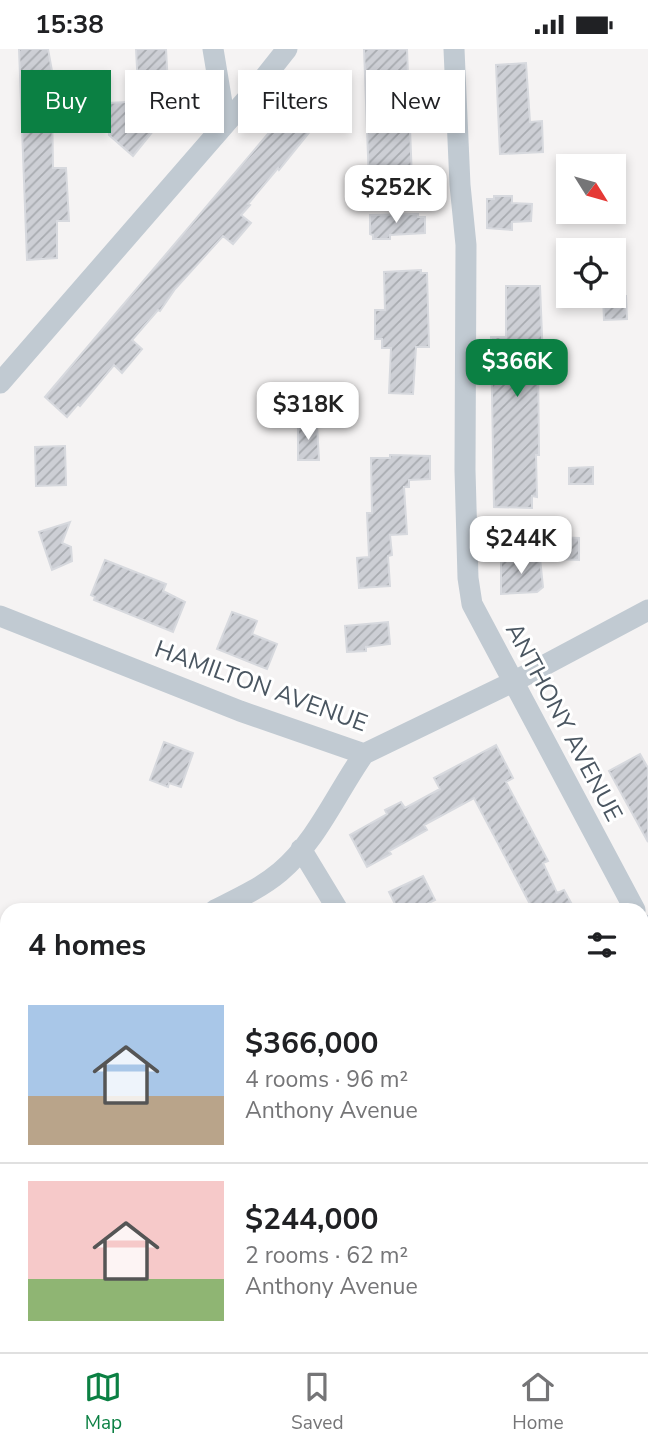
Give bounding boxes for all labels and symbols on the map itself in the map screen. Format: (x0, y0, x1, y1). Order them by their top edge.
north arrow (556, 154, 626, 224)
pin: $252K (347, 165, 445, 225)
pin: $366K (468, 339, 566, 399)
pin: $318K (259, 383, 357, 442)
pin: $244K (472, 517, 570, 576)
street label: ANTHONY AVENUE (498, 617, 630, 827)
street label: HAMILTON AVENUE (150, 633, 372, 739)

